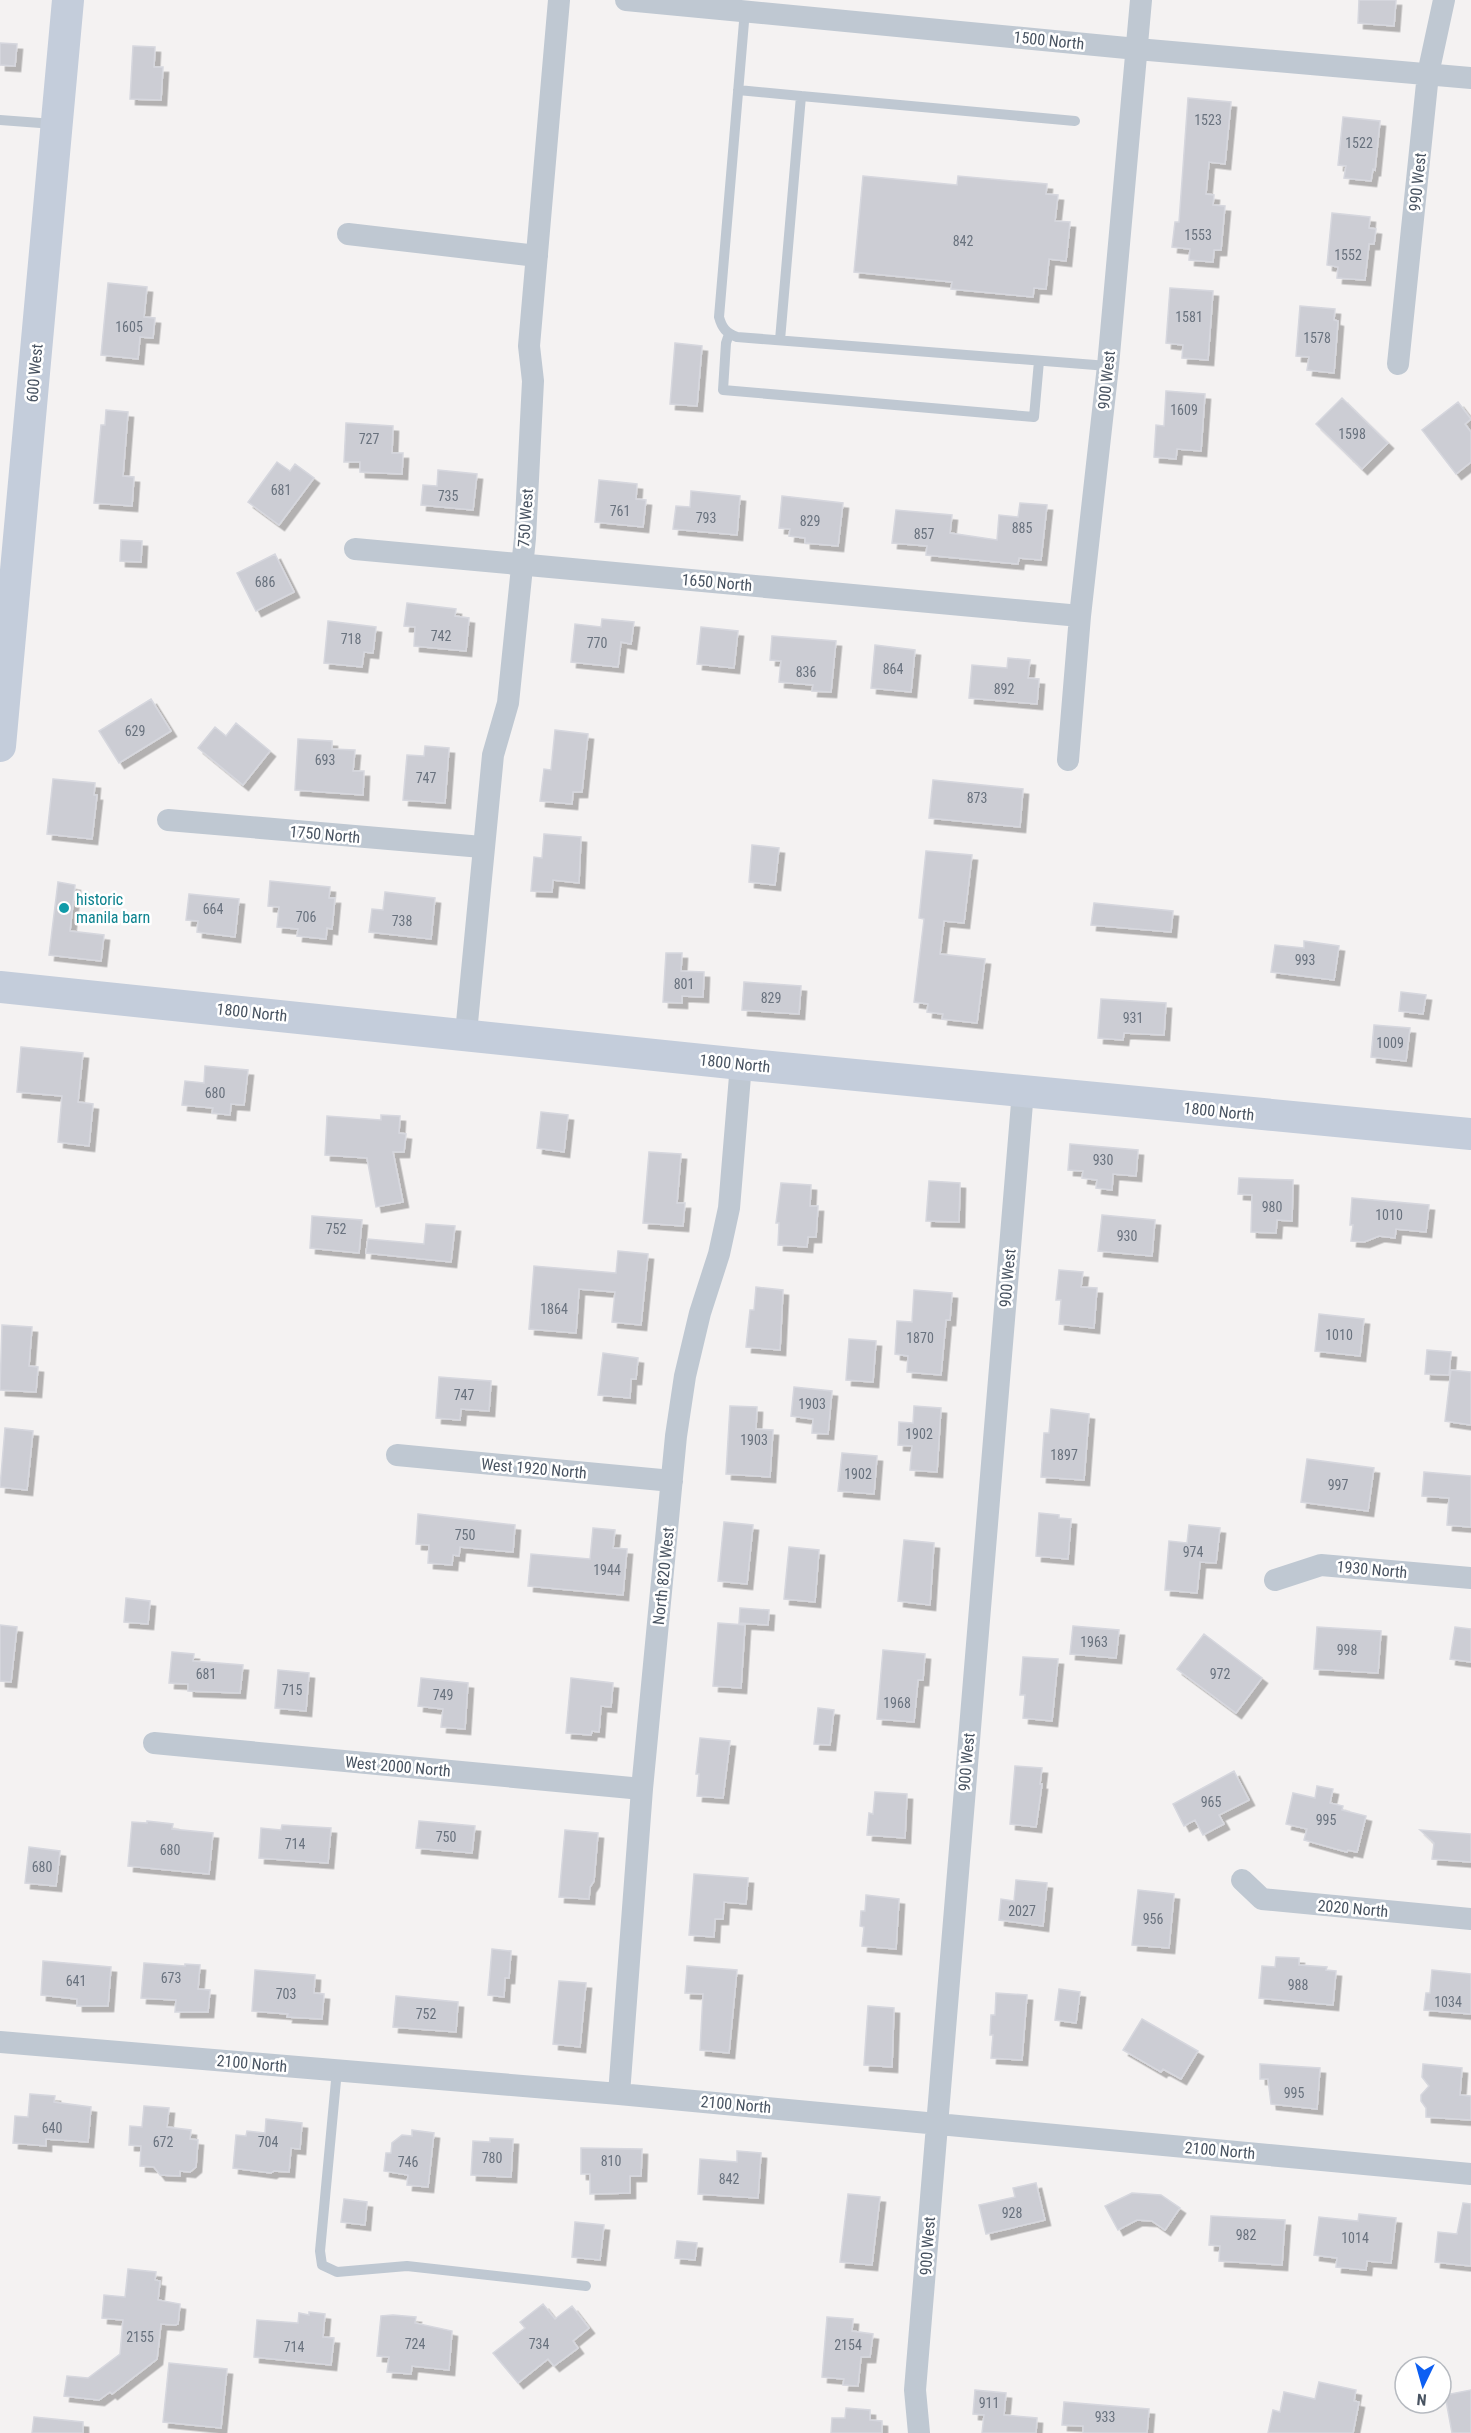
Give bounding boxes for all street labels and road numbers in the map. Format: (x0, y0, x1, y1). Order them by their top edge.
street label: 1500 North (1013, 27, 1085, 54)
street label: 990 West (1405, 152, 1430, 212)
street label: 600 West (22, 343, 47, 403)
street label: 900 West (1094, 350, 1119, 410)
street label: 750 West (514, 488, 537, 548)
street label: 1650 North (681, 570, 753, 595)
street label: 1750 North (289, 822, 361, 847)
street label: 1800 North (216, 999, 288, 1026)
street label: 1800 North (699, 1050, 771, 1077)
street label: 1800 North (1183, 1098, 1255, 1125)
street label: 900 West (995, 1248, 1020, 1308)
street label: West 1920 North (480, 1454, 588, 1483)
street label: North 820 West (649, 1526, 678, 1626)
street label: 1930 North (1336, 1557, 1408, 1582)
street label: 900 West (954, 1732, 979, 1792)
street label: West 2000 North (344, 1752, 452, 1781)
street label: 2020 North (1317, 1896, 1389, 1921)
street label: 2100 North (216, 2051, 288, 2076)
street label: 2100 North (700, 2092, 772, 2117)
street label: 2100 North (1184, 2138, 1256, 2163)
street label: 900 West (916, 2216, 939, 2276)

